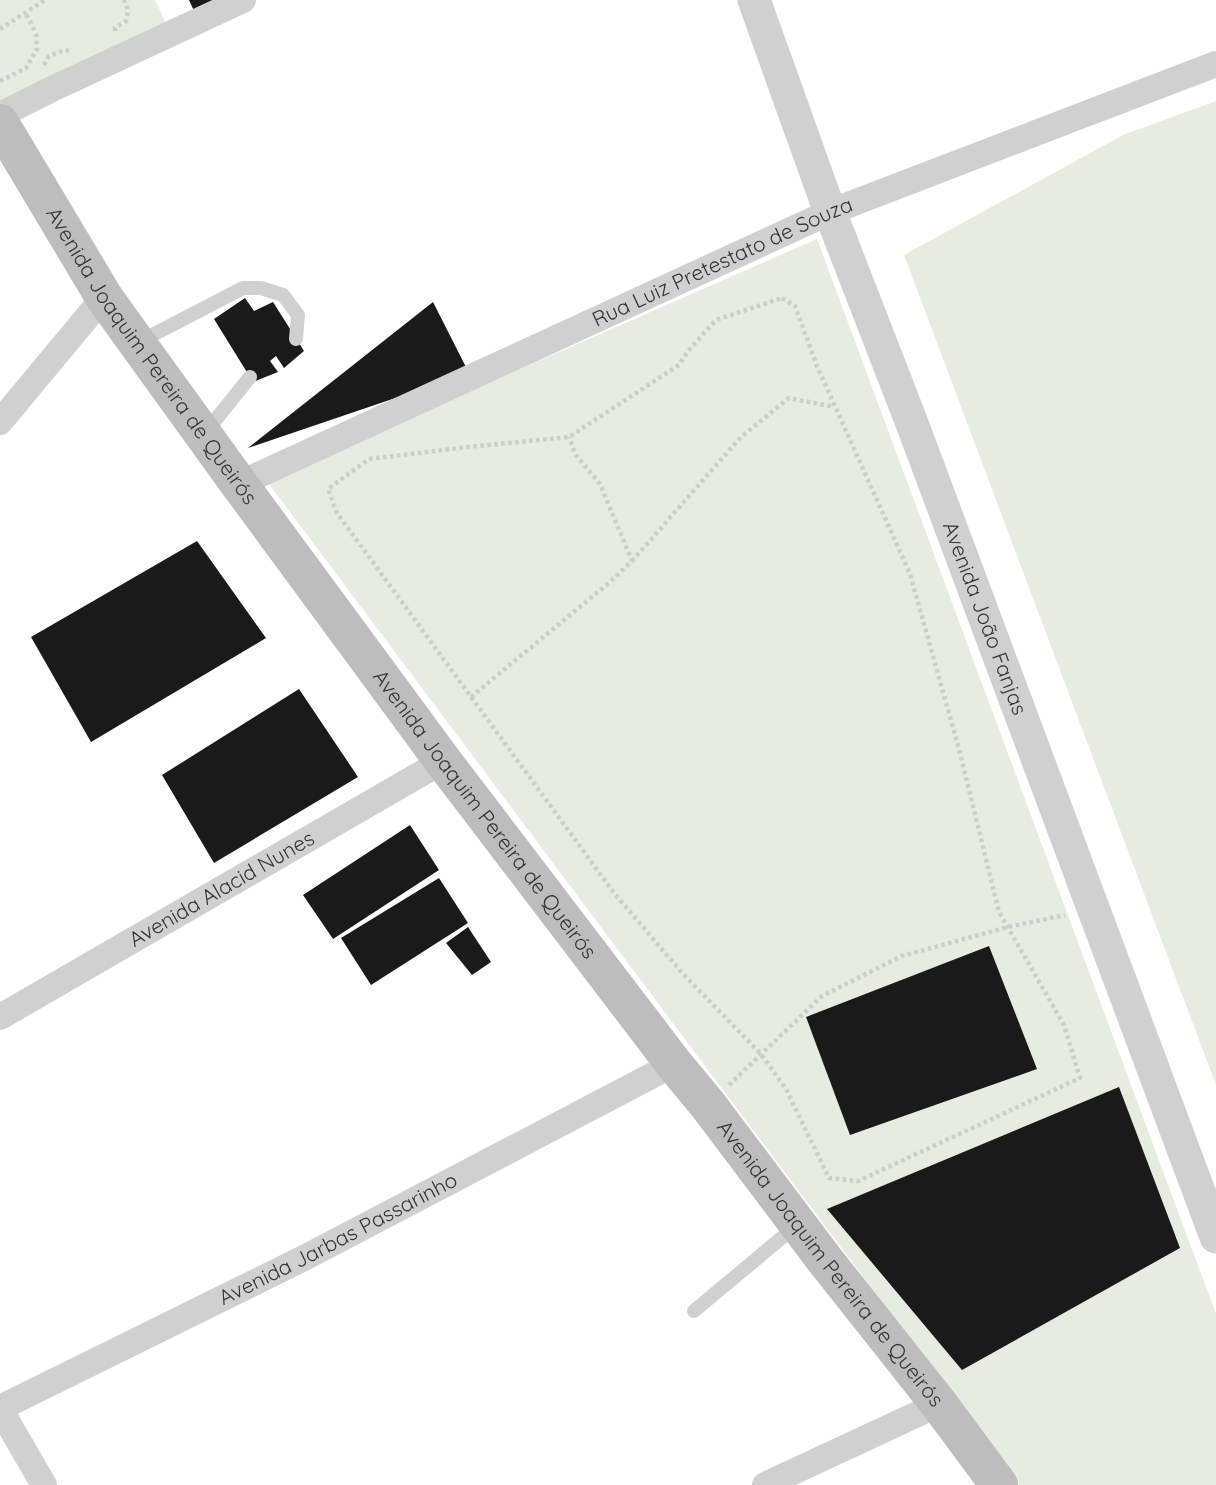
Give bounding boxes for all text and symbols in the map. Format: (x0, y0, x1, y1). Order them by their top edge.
street label: Rua Luiz Pretestato de Souza (588, 191, 856, 332)
street label: Avenida Joaquim Pereira de Queirós (41, 202, 264, 509)
street label: Avenida João Fanjas (938, 518, 1034, 718)
street label: Avenida Joaquim Pereira de Queirós (368, 664, 603, 963)
street label: Avenida Alacid Nunes (124, 824, 319, 952)
street label: Avenida Joaquim Pereira de Queirós (712, 1115, 950, 1412)
street label: Avenida Jarbas Passarinho (214, 1166, 461, 1310)

